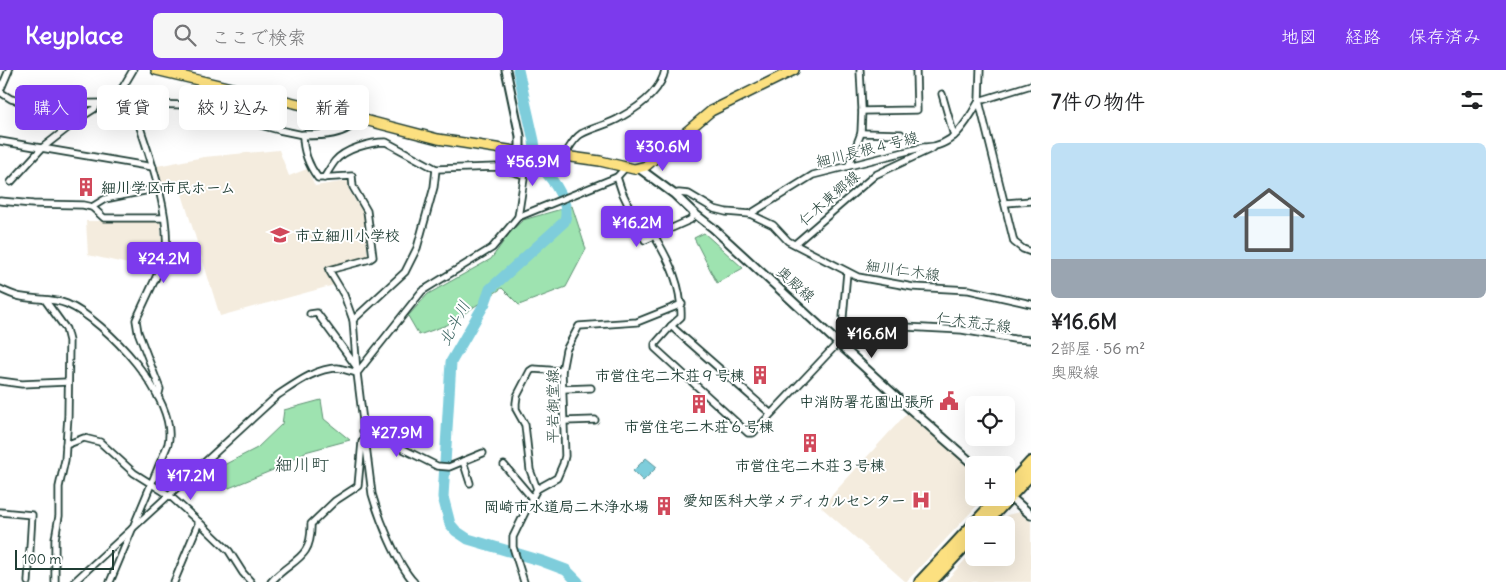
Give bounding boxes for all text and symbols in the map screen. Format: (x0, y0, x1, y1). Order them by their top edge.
search box (153, 13, 503, 58)
text: Keyplace (25, 20, 123, 50)
icon: search (171, 21, 199, 49)
text: ここで検索 (211, 25, 306, 49)
text: 地図 (1281, 25, 1317, 48)
text: 経路 (1345, 25, 1381, 48)
text: 保存済み (1409, 25, 1481, 48)
chip: 購入 (15, 85, 87, 130)
chip: 賃貸 (97, 85, 169, 130)
chip: 絞り込み (179, 85, 287, 130)
chip: 新着 (297, 85, 369, 130)
icon: filters (1458, 86, 1486, 114)
text: 7件の物件 (1051, 88, 1145, 115)
street label: 細川長根４号線 (814, 127, 920, 171)
pin: ¥30.6M (622, 129, 704, 172)
text: ¥30.6M (636, 136, 690, 156)
pin: ¥56.9M (492, 144, 574, 187)
text: ¥56.9M (506, 151, 560, 171)
street label: 仁木東郷線 (794, 166, 864, 230)
icon: home (1224, 175, 1314, 265)
building icon: 細川学区市民ホーム (75, 176, 97, 198)
place label: 細川学区市民ホーム (101, 178, 235, 197)
pin: ¥16.2M (596, 206, 678, 248)
text: ¥16.2M (612, 212, 662, 232)
school or university icon: 市立細川小学校 (269, 224, 291, 246)
place label: 市立細川小学校 (295, 226, 400, 245)
pin: ¥24.2M (123, 242, 205, 284)
text: ¥24.2M (138, 248, 190, 268)
street label: 細川仁木線 (865, 255, 941, 285)
street label: 奥殿線 (773, 262, 819, 306)
water label: 北斗川 (434, 297, 474, 349)
street label: 仁木荒子線 (936, 308, 1012, 336)
text: ¥16.6M (1051, 308, 1117, 335)
pin: ¥16.6M (831, 316, 913, 359)
text: ¥16.6M (847, 323, 897, 343)
text: 2部屋 · 56 m² (1051, 338, 1145, 358)
text: 奥殿線 (1051, 362, 1099, 382)
building icon: 市営住宅二木荘９号棟 (749, 364, 771, 386)
place label: 市営住宅二木荘９号棟 (595, 366, 745, 385)
street label: 平岩御堂線 (543, 368, 562, 444)
public building icon: 中消防署花園出張所 (938, 390, 960, 412)
place label: 中消防署花園出張所 (799, 392, 934, 411)
building icon: 市営住宅二木荘６号棟 (688, 393, 710, 415)
map controls (965, 396, 1015, 566)
button: locate (965, 396, 1015, 446)
pin: ¥27.9M (356, 416, 438, 458)
place label: 市営住宅二木荘６号棟 (624, 417, 774, 436)
text: ¥27.9M (371, 422, 423, 442)
building icon: 市営住宅二木荘３号棟 (799, 432, 821, 454)
district label: 細川町 (275, 453, 329, 476)
place label: 市営住宅二木荘３号棟 (735, 456, 885, 475)
button: + (965, 456, 1015, 506)
pin: ¥17.2M (150, 458, 232, 501)
text: ¥17.2M (167, 465, 215, 485)
hospital icon: 愛知医科大学メディカルセンター (910, 489, 932, 511)
place label: 愛知医科大学メディカルセンター (683, 491, 906, 510)
building icon: 岡崎市水道局二木浄水場 (653, 495, 675, 517)
place label: 岡崎市水道局二木浄水場 (484, 497, 649, 516)
button: − (965, 516, 1015, 566)
scale bar (15, 547, 114, 570)
text: 100 m (22, 550, 62, 568)

